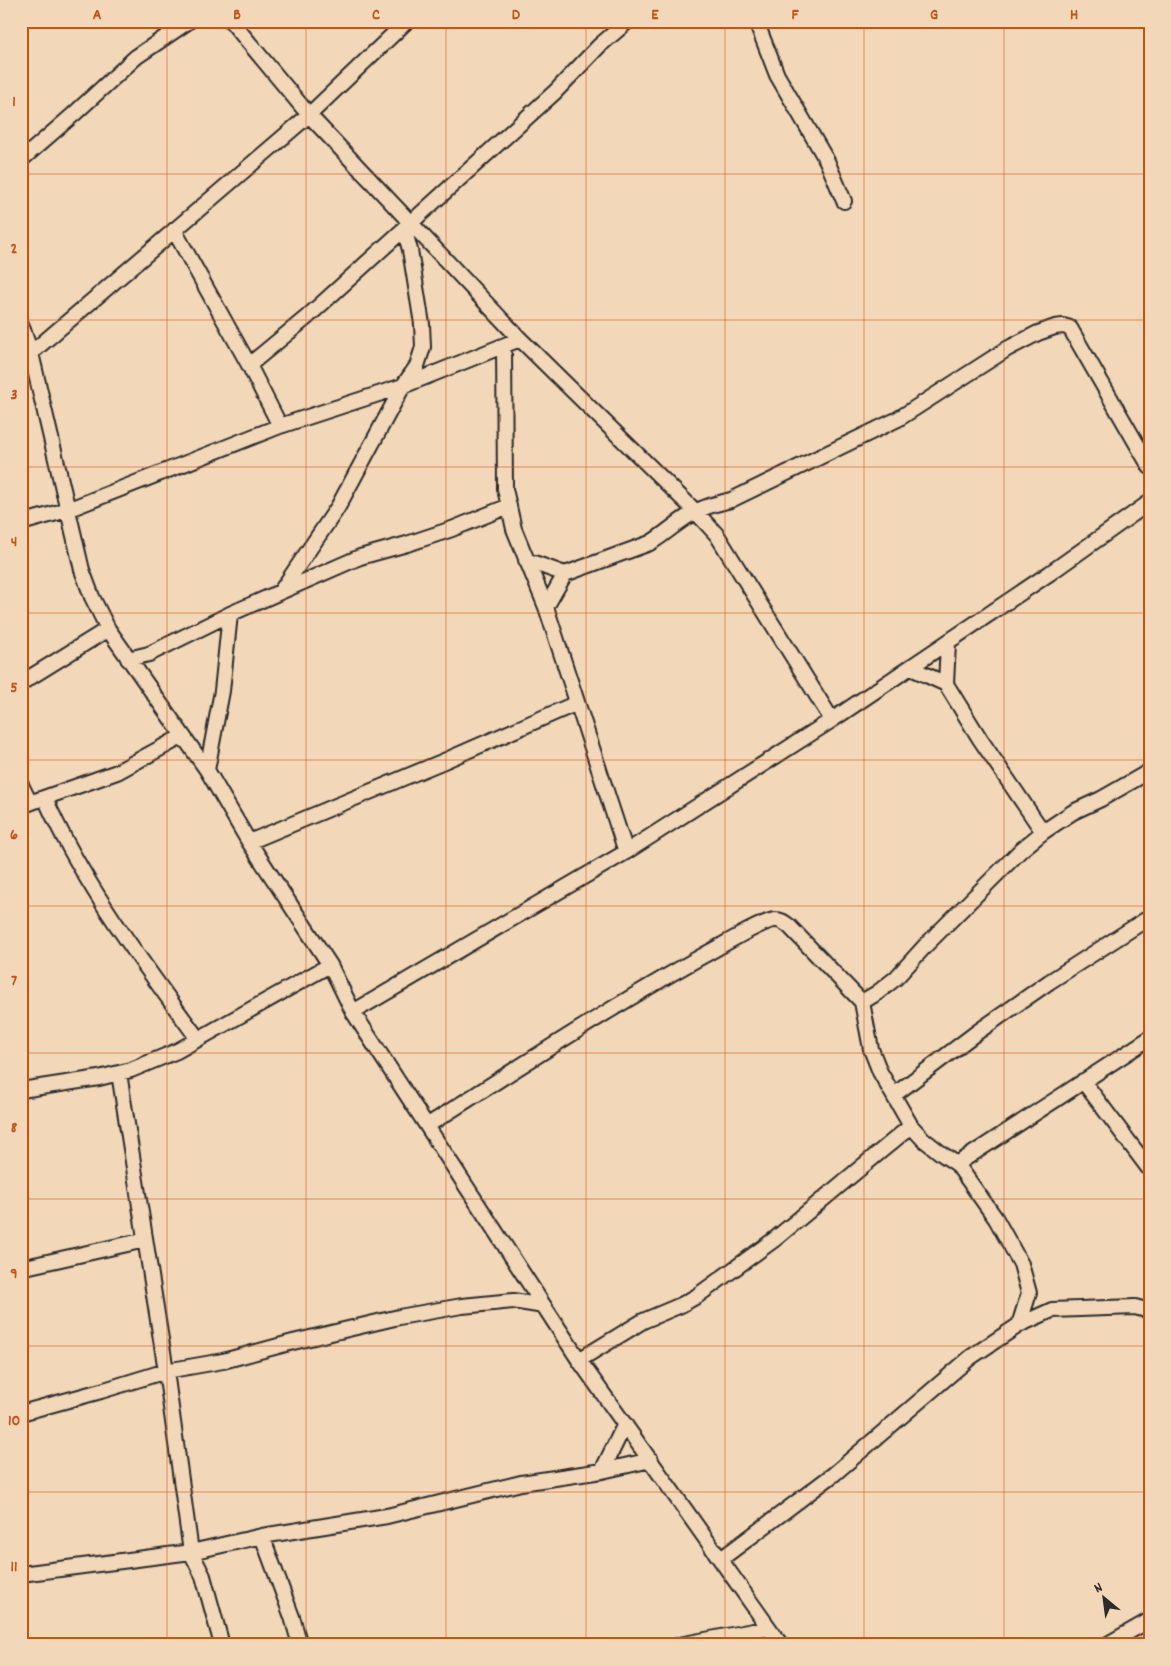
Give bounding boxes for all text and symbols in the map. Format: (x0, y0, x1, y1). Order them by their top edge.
text: A (93, 4, 102, 27)
text: B (233, 4, 241, 27)
text: C (372, 4, 380, 27)
text: D (512, 4, 521, 27)
text: E (651, 4, 659, 27)
text: F (791, 4, 799, 27)
text: G (930, 4, 938, 27)
text: H (1070, 4, 1078, 27)
text: 1 (12, 91, 16, 114)
text: 2 (11, 238, 18, 261)
text: 3 (10, 384, 18, 407)
text: 4 (11, 531, 17, 554)
text: 5 (10, 677, 18, 700)
text: 6 (10, 824, 18, 847)
text: 7 (11, 970, 17, 993)
text: 8 (11, 1117, 18, 1140)
text: 9 (10, 1263, 18, 1286)
text: 10 (8, 1410, 20, 1433)
text: 11 (10, 1556, 18, 1579)
north arrow (1078, 1574, 1128, 1624)
text: N (1091, 1578, 1107, 1599)

